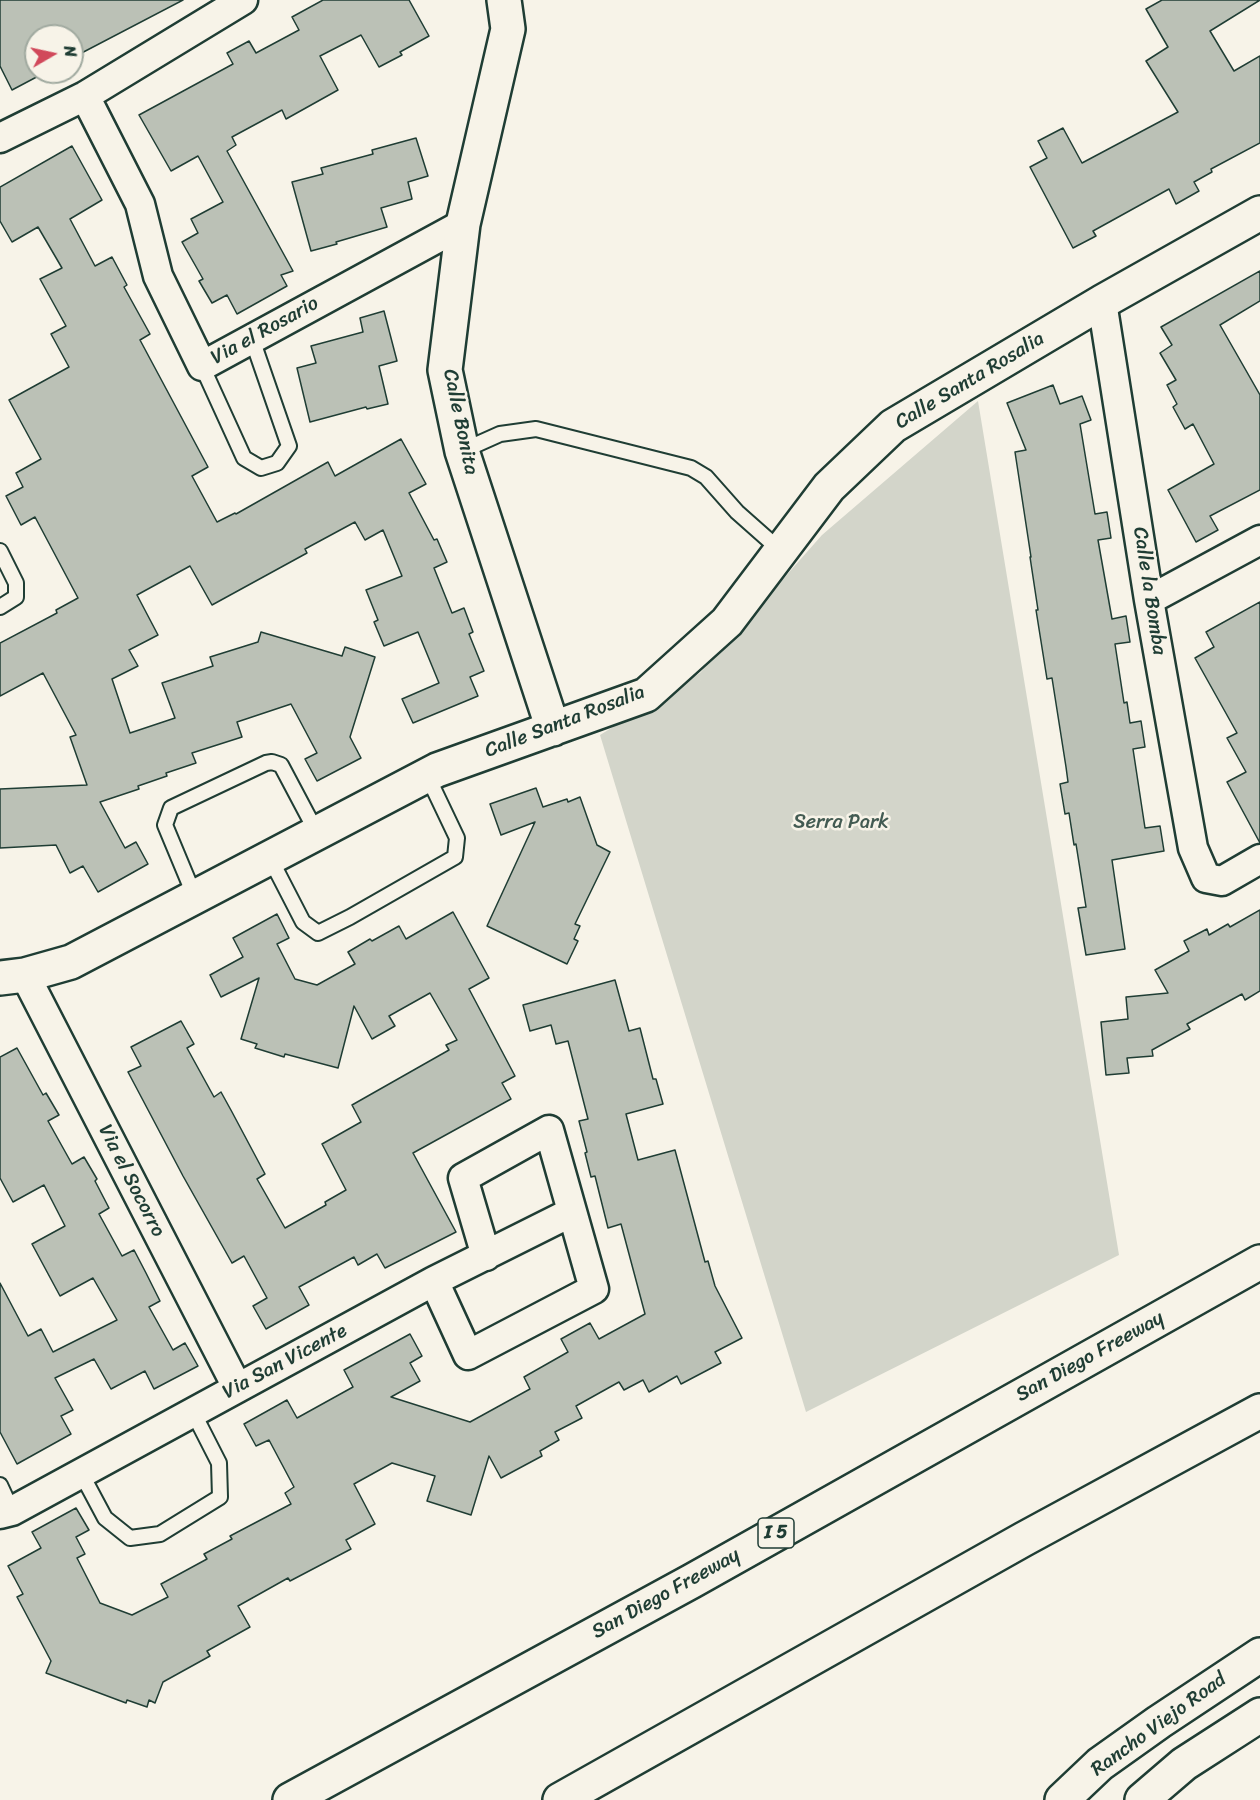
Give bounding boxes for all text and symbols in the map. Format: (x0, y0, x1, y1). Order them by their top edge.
north arrow (24, 24, 84, 84)
text: N (55, 44, 85, 59)
street label: Via el Rosario (207, 292, 323, 370)
street label: Calle Santa Rosalia (891, 327, 1049, 435)
street label: Calle Bonita (437, 367, 483, 477)
street label: Calle la Bomba (1127, 525, 1171, 657)
street label: Calle Santa Rosalia (482, 680, 648, 764)
park label: Serra Park (793, 811, 889, 835)
street label: Via el Socorro (92, 1121, 170, 1241)
street label: San Diego Freeway (1012, 1306, 1168, 1408)
street label: Via San Vicente (219, 1319, 351, 1405)
road number: I 5 (758, 1518, 794, 1548)
street label: San Diego Freeway (588, 1543, 744, 1645)
street label: Rancho Viejo Road (1087, 1668, 1231, 1782)

